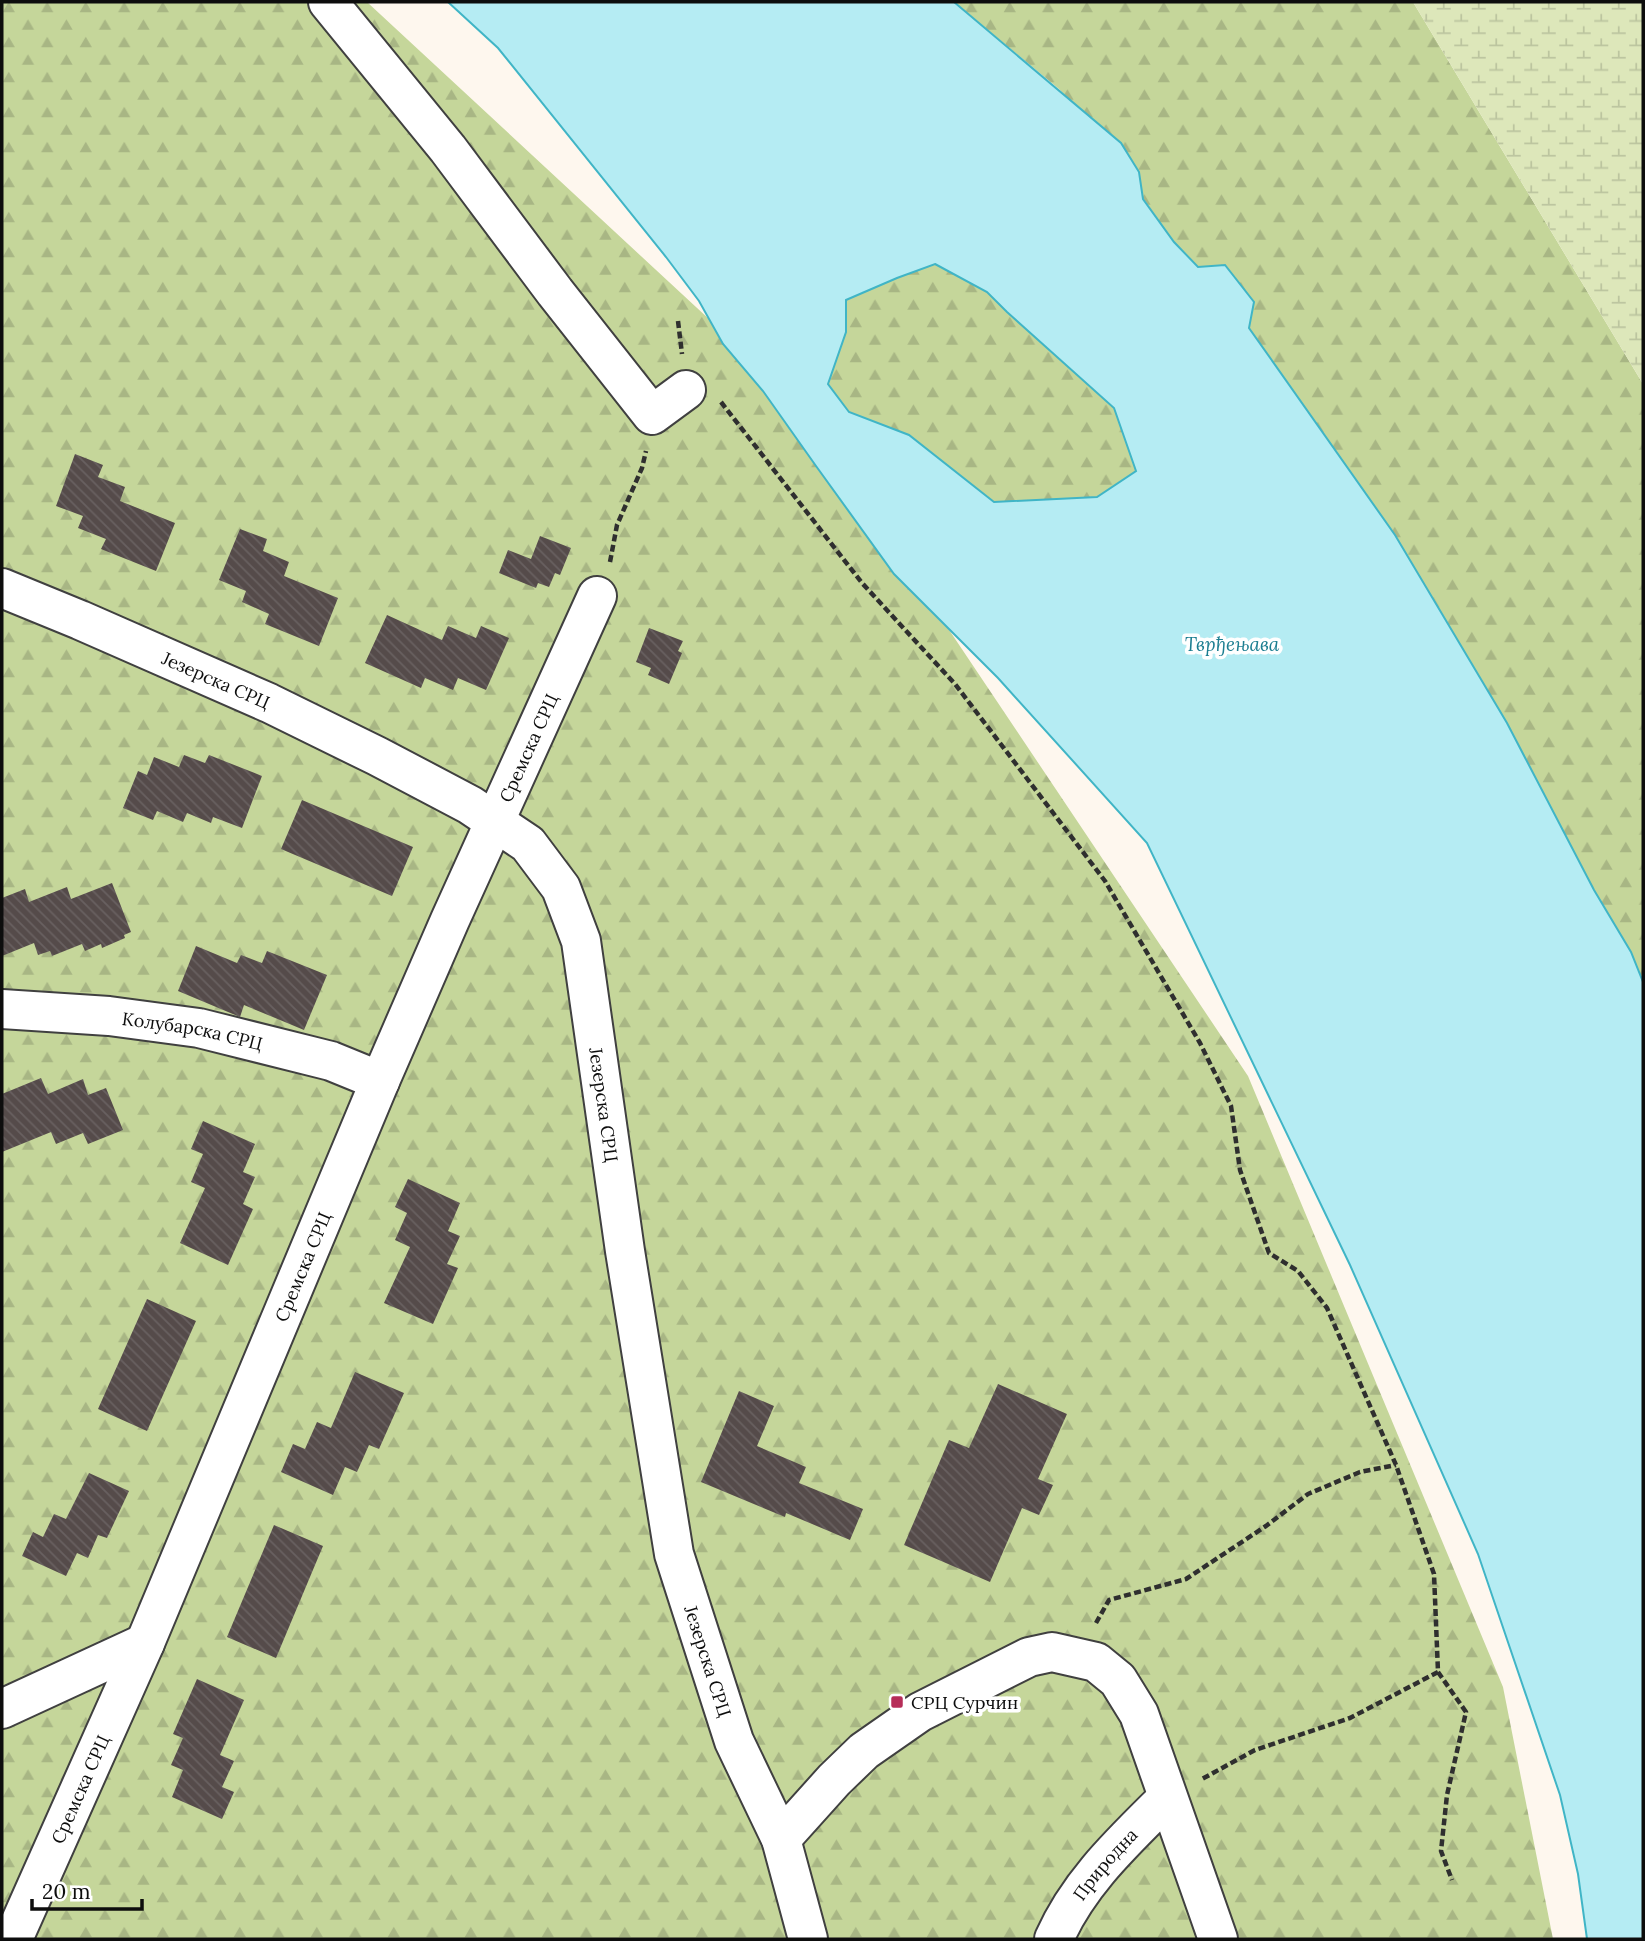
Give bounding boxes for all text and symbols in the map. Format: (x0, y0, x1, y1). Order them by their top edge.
water label: Тврђењава (1185, 632, 1280, 656)
street label: Језерска СРЦ (158, 646, 274, 714)
street label: Сремска СРЦ (494, 690, 563, 806)
street label: Колубарска СРЦ (121, 1006, 265, 1055)
street label: Језерска СРЦ (585, 1045, 624, 1163)
street label: Сремска СРЦ (269, 1208, 335, 1325)
street label: Језерска СРЦ (679, 1601, 737, 1719)
place label: СРЦ Сурчин (911, 1691, 1018, 1714)
marker: СРЦ Сурчин (889, 1694, 905, 1710)
street label: Сремска СРЦ (46, 1731, 114, 1847)
street label: Природна (1067, 1823, 1142, 1905)
scale bar (32, 1868, 142, 1912)
text: 20 m (42, 1878, 91, 1905)

